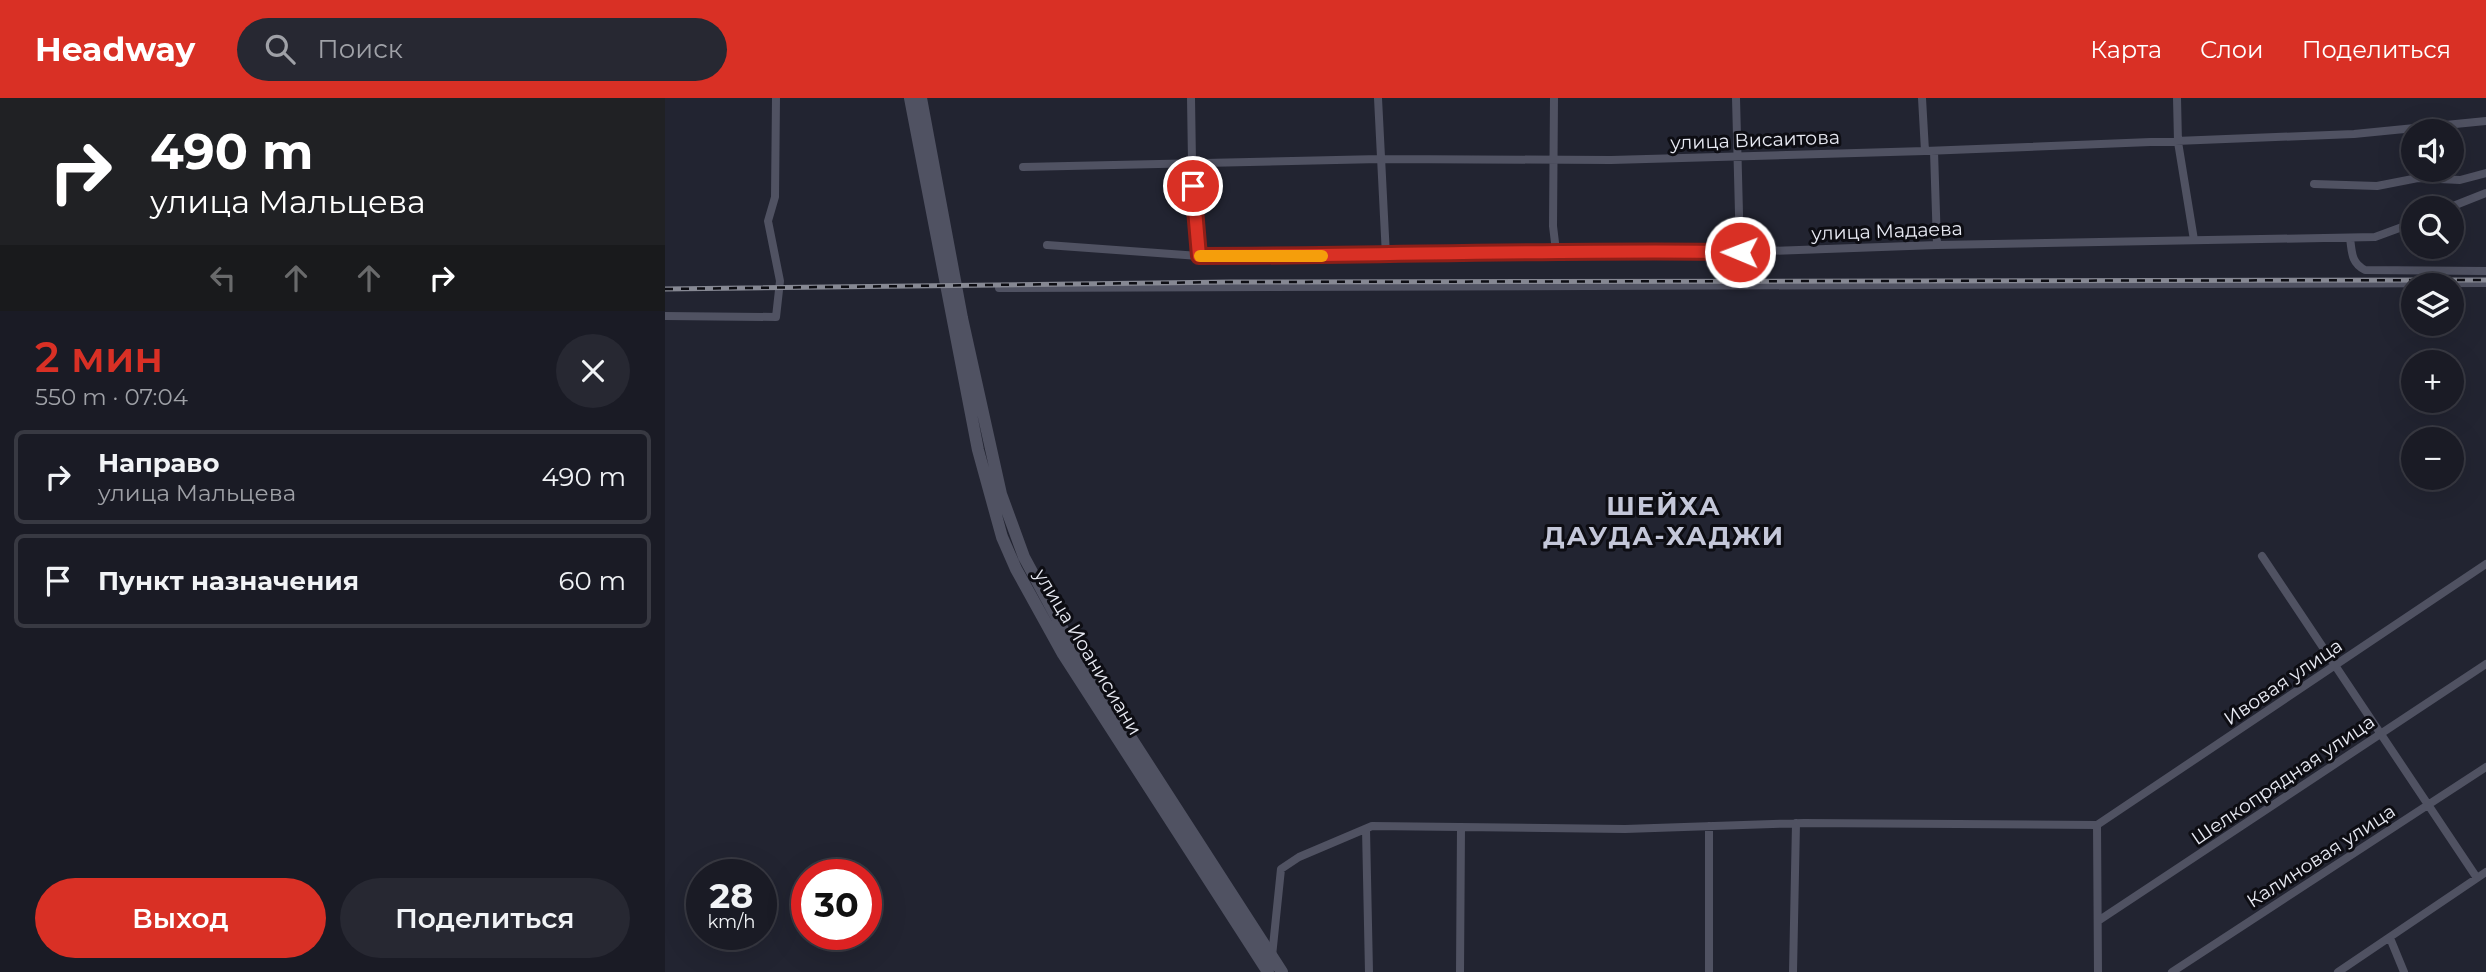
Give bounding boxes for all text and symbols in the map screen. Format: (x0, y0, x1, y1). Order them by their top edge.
search box (237, 18, 727, 81)
text: Headway (35, 29, 195, 69)
icon: search (261, 30, 299, 68)
text: Поиск (317, 33, 403, 65)
text: Карта (2090, 35, 2162, 64)
text: Слои (2200, 35, 2264, 64)
text: Поделиться (2302, 35, 2451, 64)
map controls (2401, 119, 2464, 490)
button: sound (2401, 119, 2464, 182)
text: 490 m (150, 122, 313, 181)
icon: right (35, 126, 126, 217)
street label: улица Висаитова (1669, 126, 1840, 154)
pin (1163, 156, 1223, 216)
icon: arrive (1174, 167, 1212, 205)
text: улица Мальцева (150, 182, 426, 221)
button: search (2401, 196, 2464, 259)
position arrow (1703, 215, 1777, 289)
street label: улица Мадаева (1810, 217, 1963, 245)
icon: left (204, 259, 242, 297)
icon: ahead (277, 259, 315, 297)
icon: ahead (350, 259, 388, 297)
icon: right (423, 259, 461, 297)
button: layers (2401, 273, 2464, 336)
text: 2 мин (35, 331, 163, 383)
button: close (556, 334, 630, 408)
button: + (2401, 350, 2464, 413)
text: 550 m · 07:04 (35, 383, 188, 411)
button: − (2401, 427, 2464, 490)
text: Направо (98, 447, 219, 479)
icon: right (39, 458, 77, 496)
text: 490 m (542, 461, 626, 493)
text: улица Мальцева (98, 479, 296, 507)
district label: ШЕЙХА ДАУДА-ХАДЖИ (1543, 490, 1785, 552)
icon: arrive (39, 562, 77, 600)
street label: улица Иоанисиани (1029, 564, 1147, 739)
text: Пункт назначения (98, 565, 359, 597)
text: 60 m (559, 565, 626, 597)
street label: Ивовая улица (2219, 634, 2347, 730)
street label: Шелкопрядная улица (2187, 710, 2379, 850)
street label: Калиновая улица (2242, 799, 2400, 913)
speed limit sign: 30 (791, 859, 882, 950)
text: 28 (710, 874, 753, 917)
button: Выход (35, 878, 326, 958)
button: Поделиться (340, 878, 630, 958)
text: km/h (707, 911, 756, 933)

